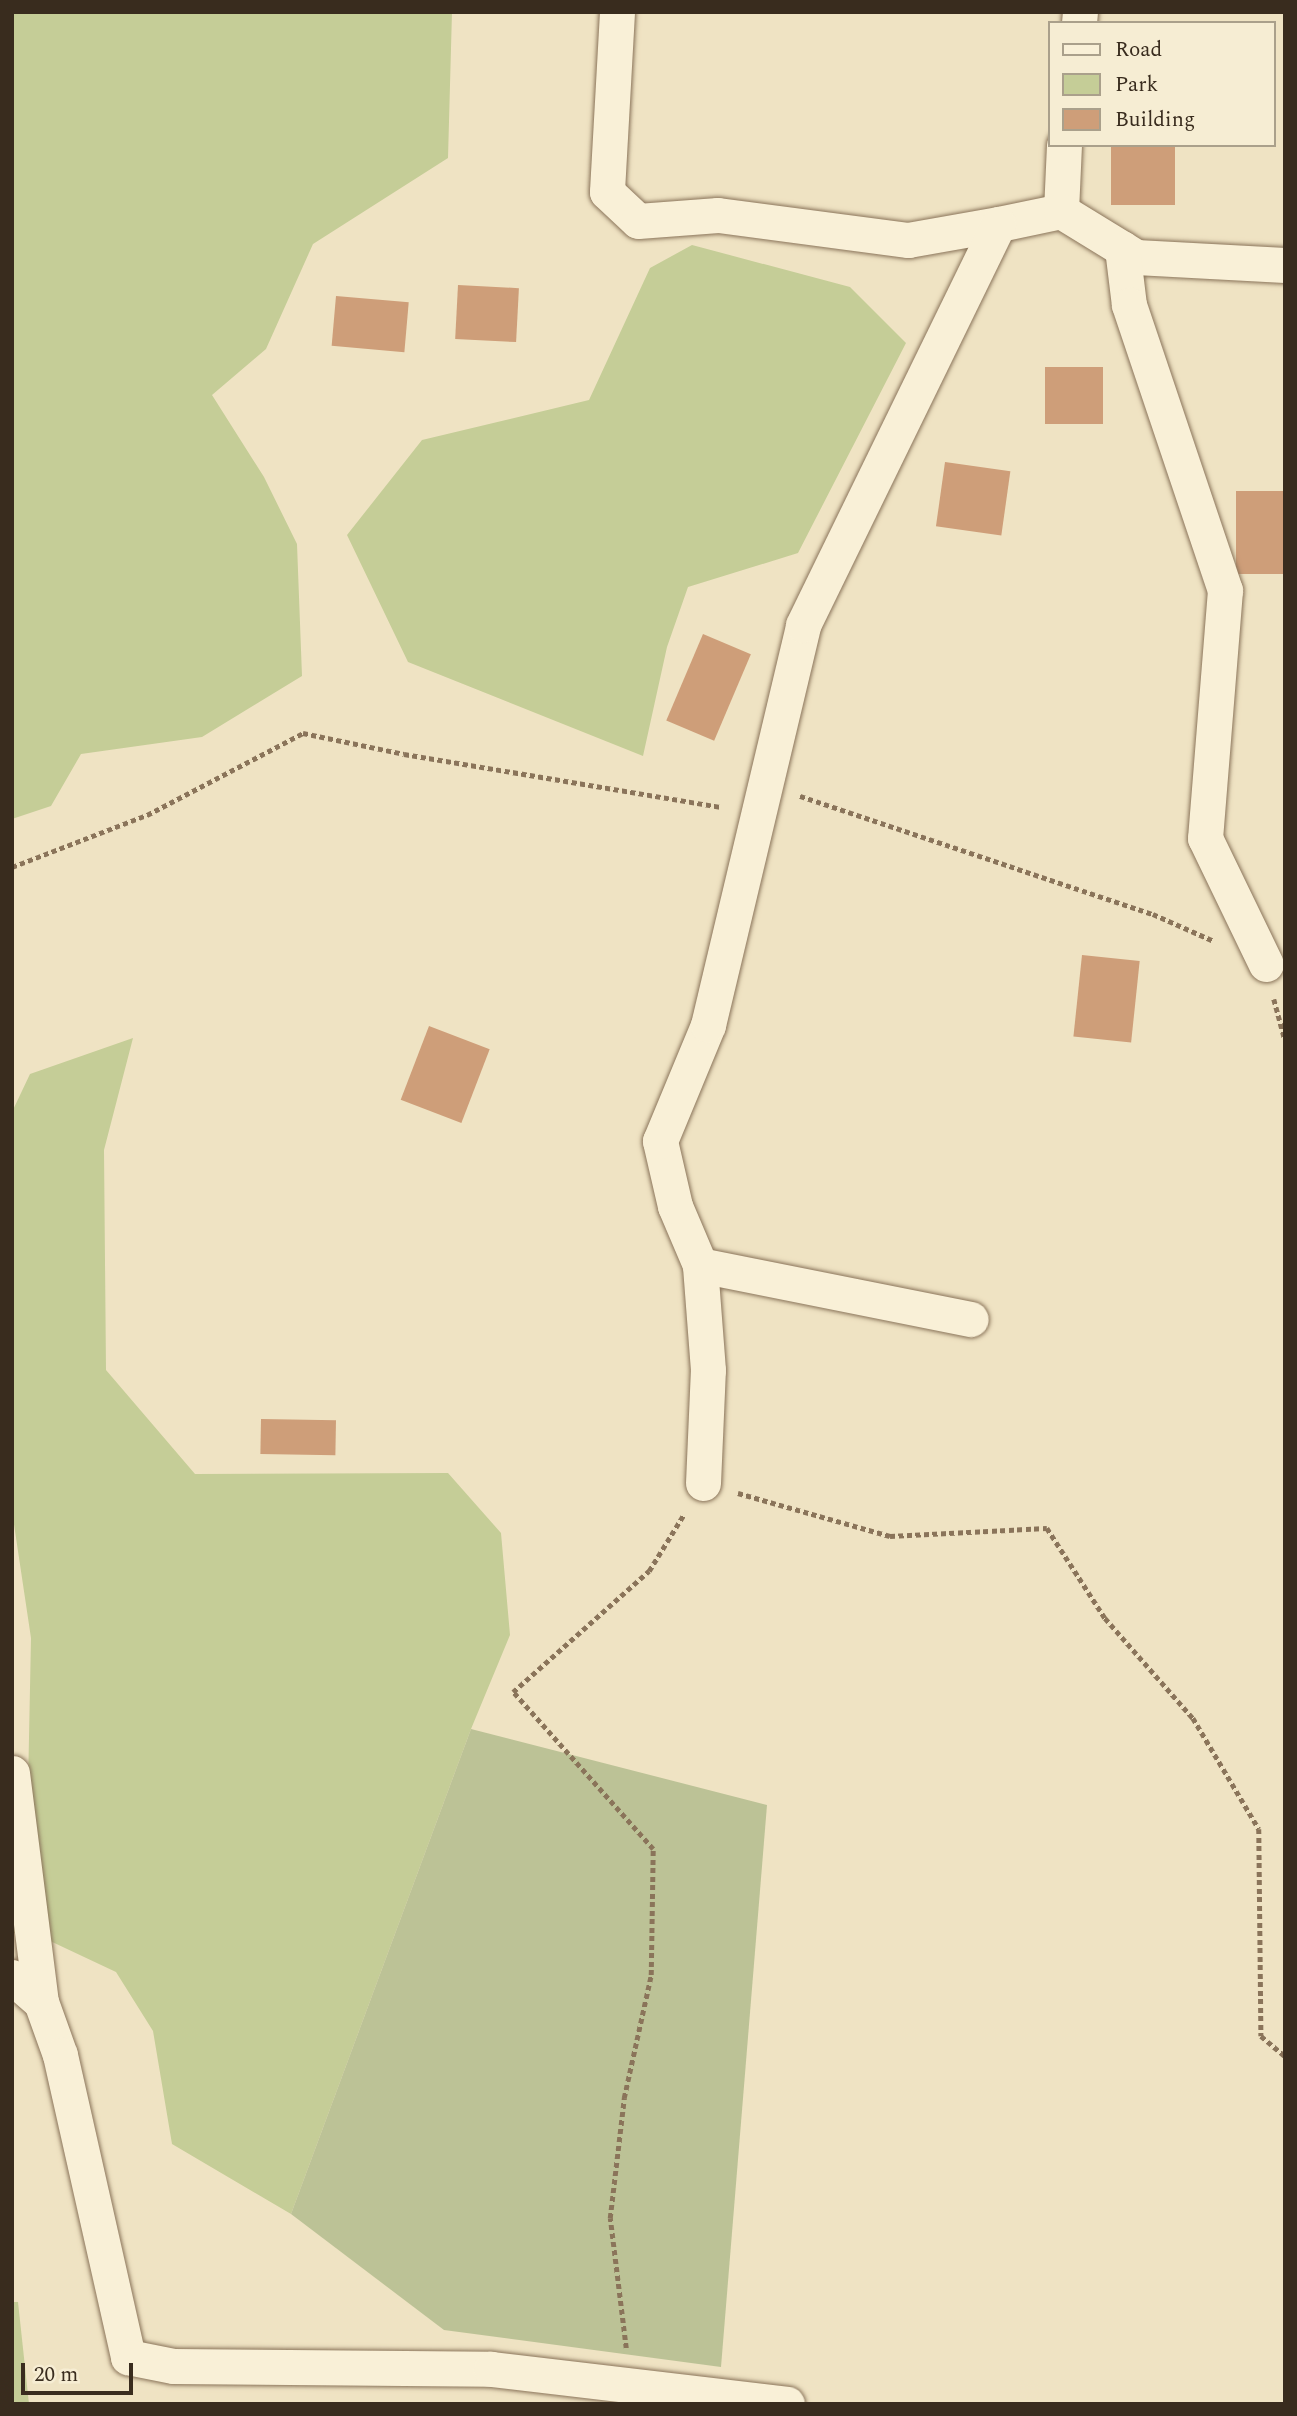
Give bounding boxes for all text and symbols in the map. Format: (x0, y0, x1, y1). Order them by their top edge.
legend (1048, 21, 1276, 147)
text: Road (1115, 34, 1162, 66)
text: Park (1115, 69, 1158, 101)
text: Building (1115, 104, 1195, 136)
scale bar (24, 2350, 136, 2394)
text: 20 m (34, 2359, 78, 2391)

